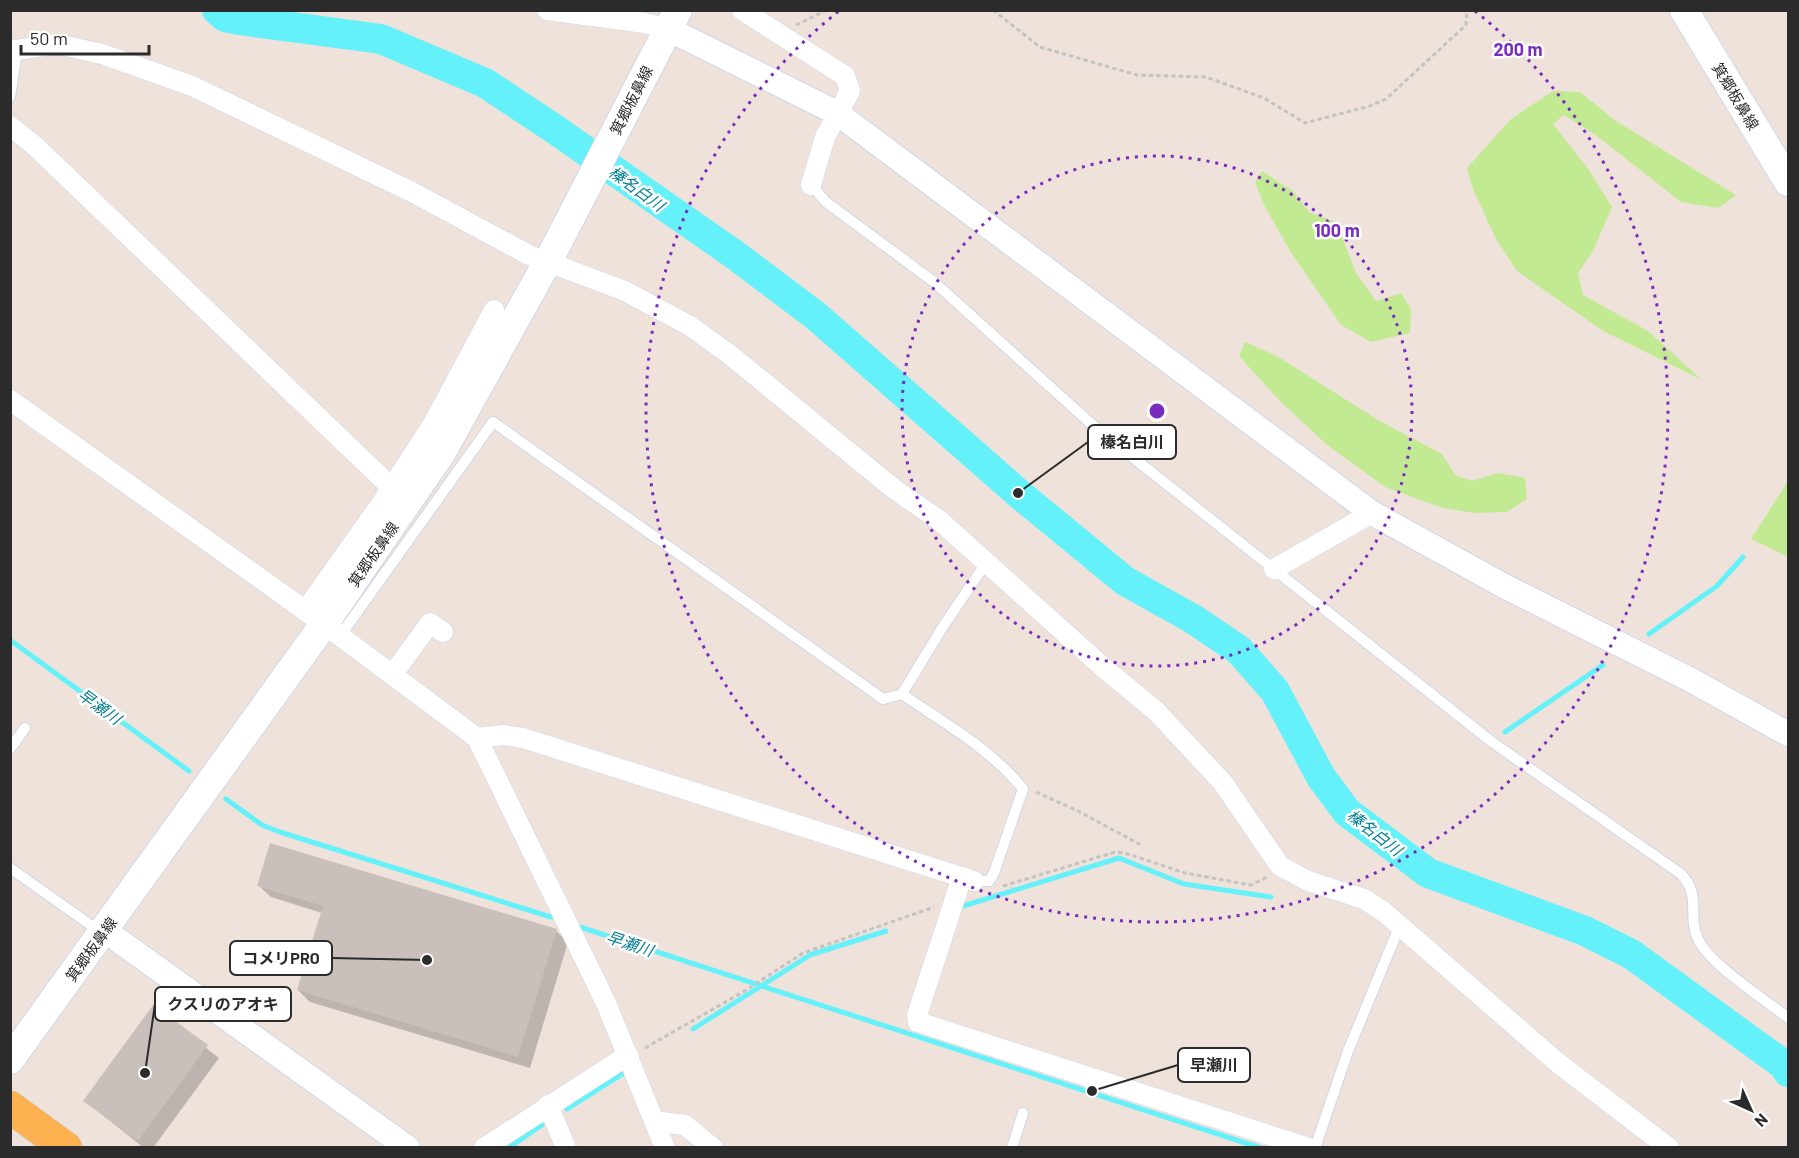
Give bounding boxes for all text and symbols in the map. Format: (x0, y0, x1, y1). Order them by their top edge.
scale bar (21, 18, 148, 56)
text: 50 m (30, 27, 68, 49)
text: 200 m (1493, 38, 1543, 60)
street label: 箕郷板鼻線 (1709, 59, 1763, 133)
street label: 箕郷板鼻線 (606, 62, 656, 138)
water label: 榛名白川 (606, 162, 670, 216)
text: 100 m (1314, 219, 1360, 241)
centre of rings (1147, 401, 1167, 421)
callout: 榛名白川 (1088, 425, 1176, 459)
text: 榛名白川 (1100, 432, 1164, 451)
street label: 箕郷板鼻線 (344, 518, 402, 590)
water label: 早瀬川 (75, 684, 127, 729)
water label: 榛名白川 (1344, 805, 1408, 860)
street label: 箕郷板鼻線 (62, 913, 120, 985)
water label: 早瀬川 (604, 927, 658, 960)
callout: コメリPRO (230, 941, 332, 975)
text: コメリPRO (242, 948, 320, 967)
callout: クスリのアオキ (155, 987, 291, 1021)
text: クスリのアオキ (167, 994, 279, 1013)
callout: 早瀬川 (1178, 1048, 1250, 1082)
text: 早瀬川 (1190, 1055, 1238, 1074)
north arrow (1721, 1080, 1781, 1140)
text: N (1751, 1110, 1772, 1131)

